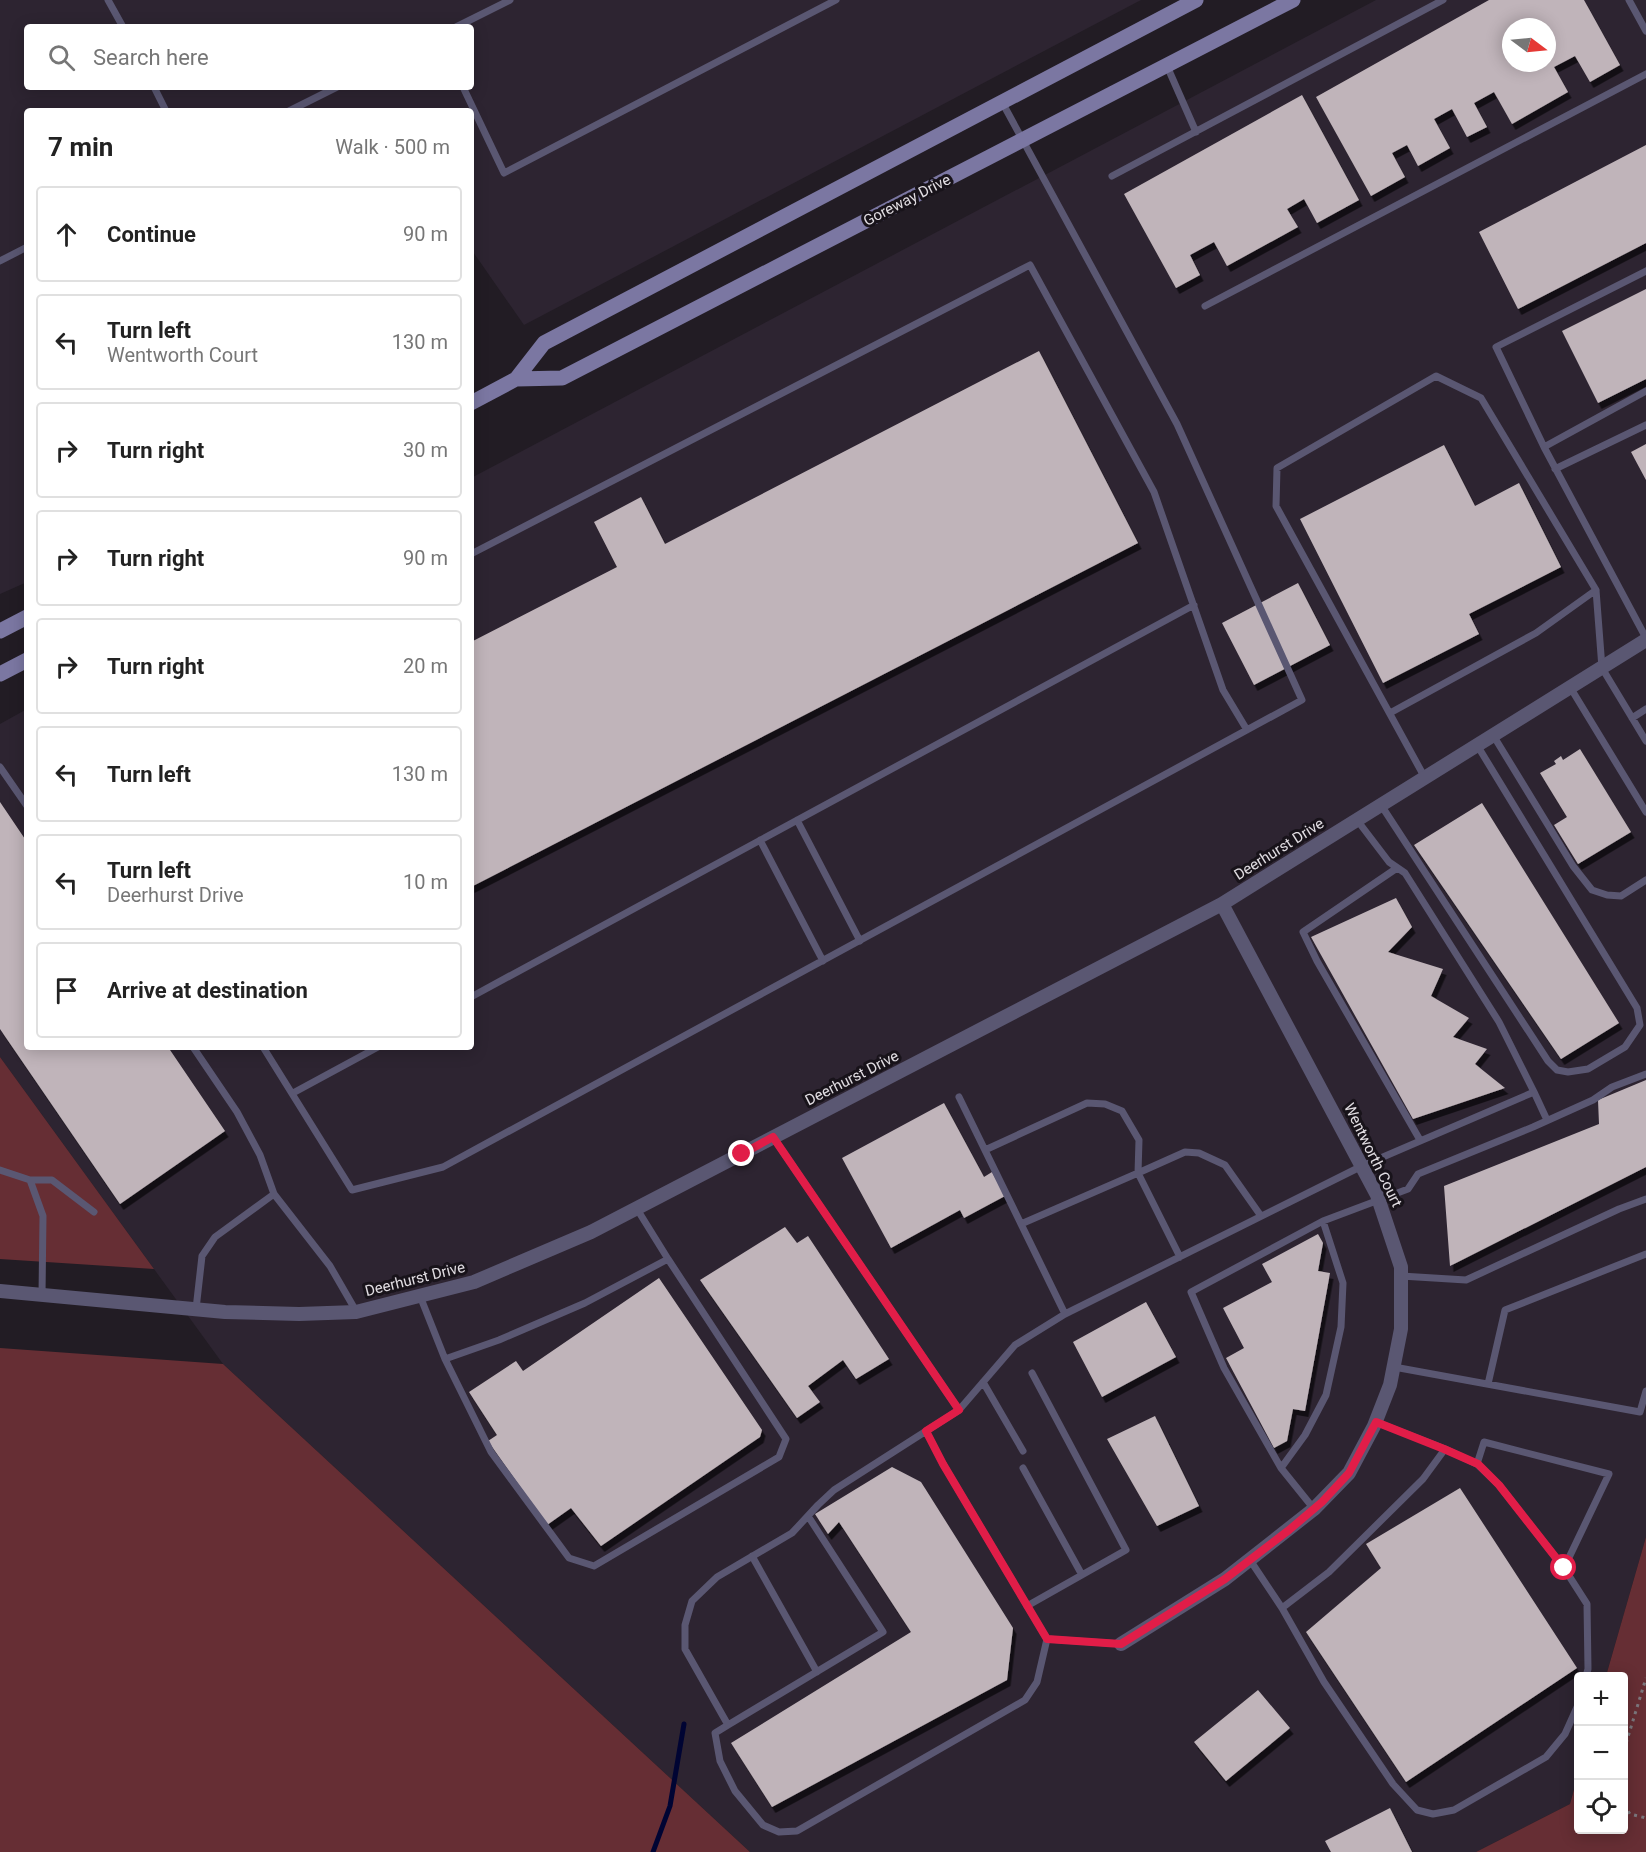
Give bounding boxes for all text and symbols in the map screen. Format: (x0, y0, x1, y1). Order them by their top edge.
north arrow (1502, 18, 1556, 72)
search box (24, 24, 474, 90)
icon: search (45, 41, 78, 74)
text: Search here (93, 45, 209, 70)
text: 7 min (48, 132, 113, 162)
text: Walk · 500 m (335, 135, 450, 159)
street label: Goreway Drive (860, 170, 954, 230)
icon: ahead (50, 218, 83, 251)
text: Continue (107, 222, 196, 247)
text: 90 m (403, 222, 448, 246)
text: Turn left (107, 318, 191, 343)
icon: left (50, 326, 83, 359)
text: 130 m (392, 330, 448, 354)
text: Wentworth Court (107, 343, 258, 367)
icon: right (50, 434, 83, 467)
text: Turn right (107, 438, 204, 463)
text: 30 m (403, 438, 448, 462)
icon: right (50, 542, 83, 575)
text: Turn right (107, 546, 204, 571)
text: 90 m (403, 546, 448, 570)
icon: right (50, 650, 83, 683)
text: Turn right (107, 654, 204, 679)
text: 20 m (403, 654, 448, 678)
icon: left (50, 758, 83, 791)
text: Turn left (107, 762, 191, 787)
text: 130 m (392, 762, 448, 786)
street label: Deerhurst Drive (1231, 814, 1327, 884)
text: Turn left (107, 858, 191, 883)
icon: left (50, 866, 83, 899)
text: 10 m (403, 870, 448, 894)
text: Deerhurst Drive (107, 883, 244, 907)
icon: arrive (50, 974, 83, 1007)
text: Arrive at destination (107, 978, 308, 1003)
street label: Deerhurst Drive (802, 1047, 902, 1109)
street label: Wentworth Court (1340, 1100, 1406, 1210)
route end (728, 1140, 754, 1166)
street label: Deerhurst Drive (363, 1258, 467, 1300)
route start (1550, 1554, 1576, 1580)
map controls (1574, 1672, 1628, 1834)
button: + (1574, 1672, 1628, 1726)
button: − (1574, 1726, 1628, 1780)
button: locate (1574, 1780, 1628, 1834)

